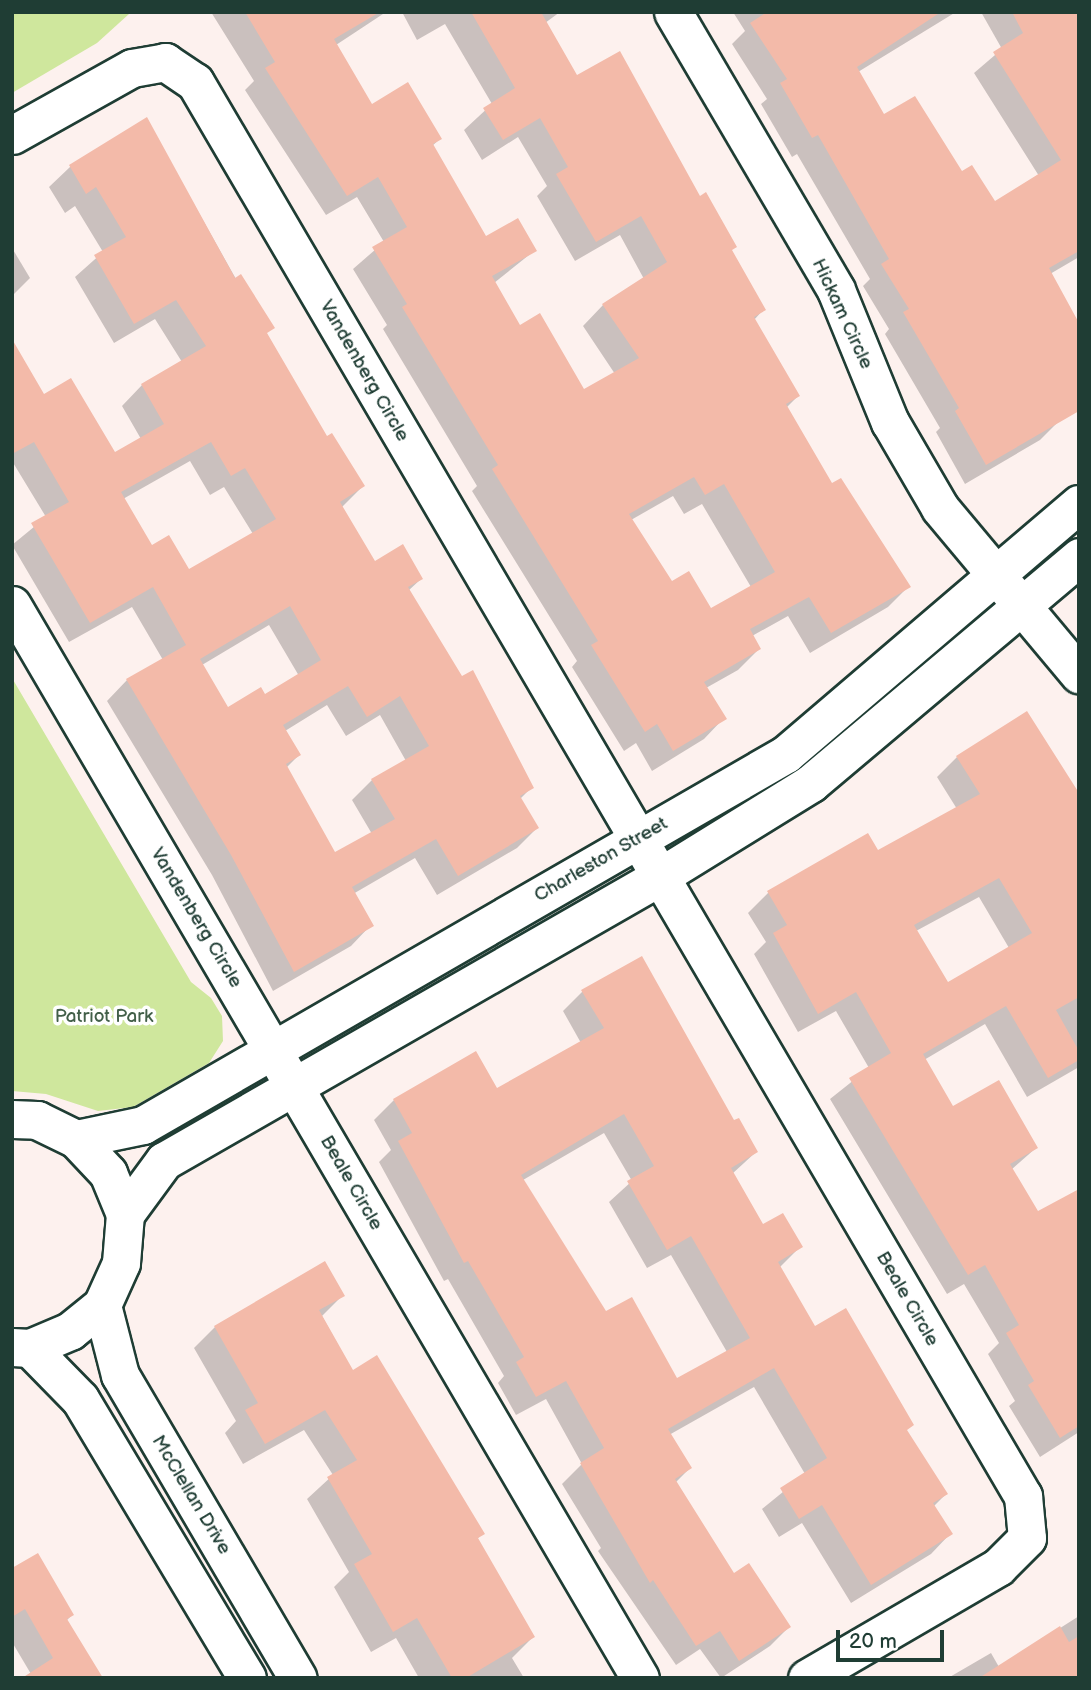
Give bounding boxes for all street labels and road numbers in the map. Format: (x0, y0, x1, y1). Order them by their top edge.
street label: Hickam Circle (807, 255, 877, 373)
street label: Vandenberg Circle (314, 296, 414, 446)
street label: Charleston Street (530, 813, 672, 907)
street label: Vandenberg Circle (145, 844, 247, 992)
street label: Beale Circle (315, 1132, 387, 1234)
street label: Beale Circle (871, 1248, 943, 1350)
street label: McClellan Drive (146, 1431, 236, 1559)

